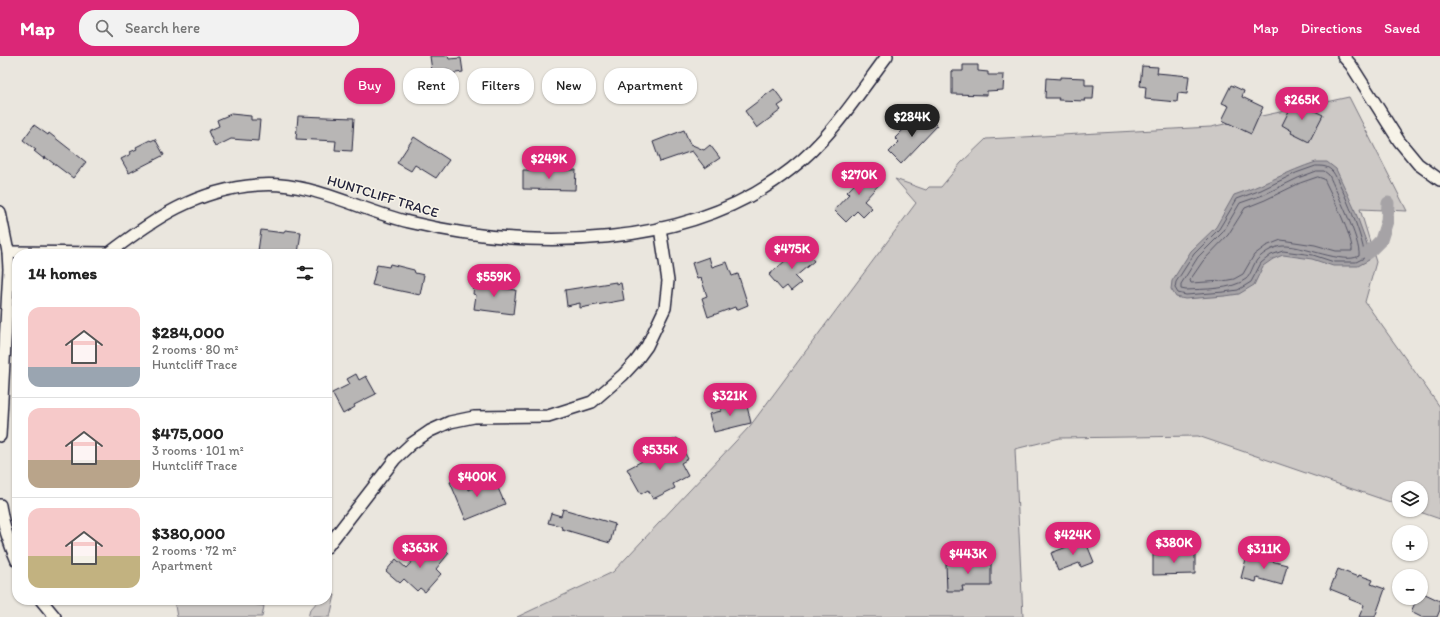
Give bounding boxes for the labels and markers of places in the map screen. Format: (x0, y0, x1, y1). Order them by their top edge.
pin: $265K (1274, 87, 1330, 121)
pin: $284K (884, 104, 940, 138)
pin: $249K (521, 146, 577, 180)
pin: $270K (831, 162, 887, 196)
pin: $475K (764, 236, 820, 270)
pin: $559K (466, 264, 522, 298)
pin: $321K (702, 383, 758, 417)
pin: $535K (632, 437, 688, 471)
pin: $400K (449, 464, 505, 498)
pin: $424K (1045, 522, 1101, 556)
pin: $380K (1146, 530, 1202, 564)
pin: $363K (392, 535, 448, 569)
pin: $311K (1236, 536, 1292, 570)
pin: $443K (940, 541, 996, 575)

